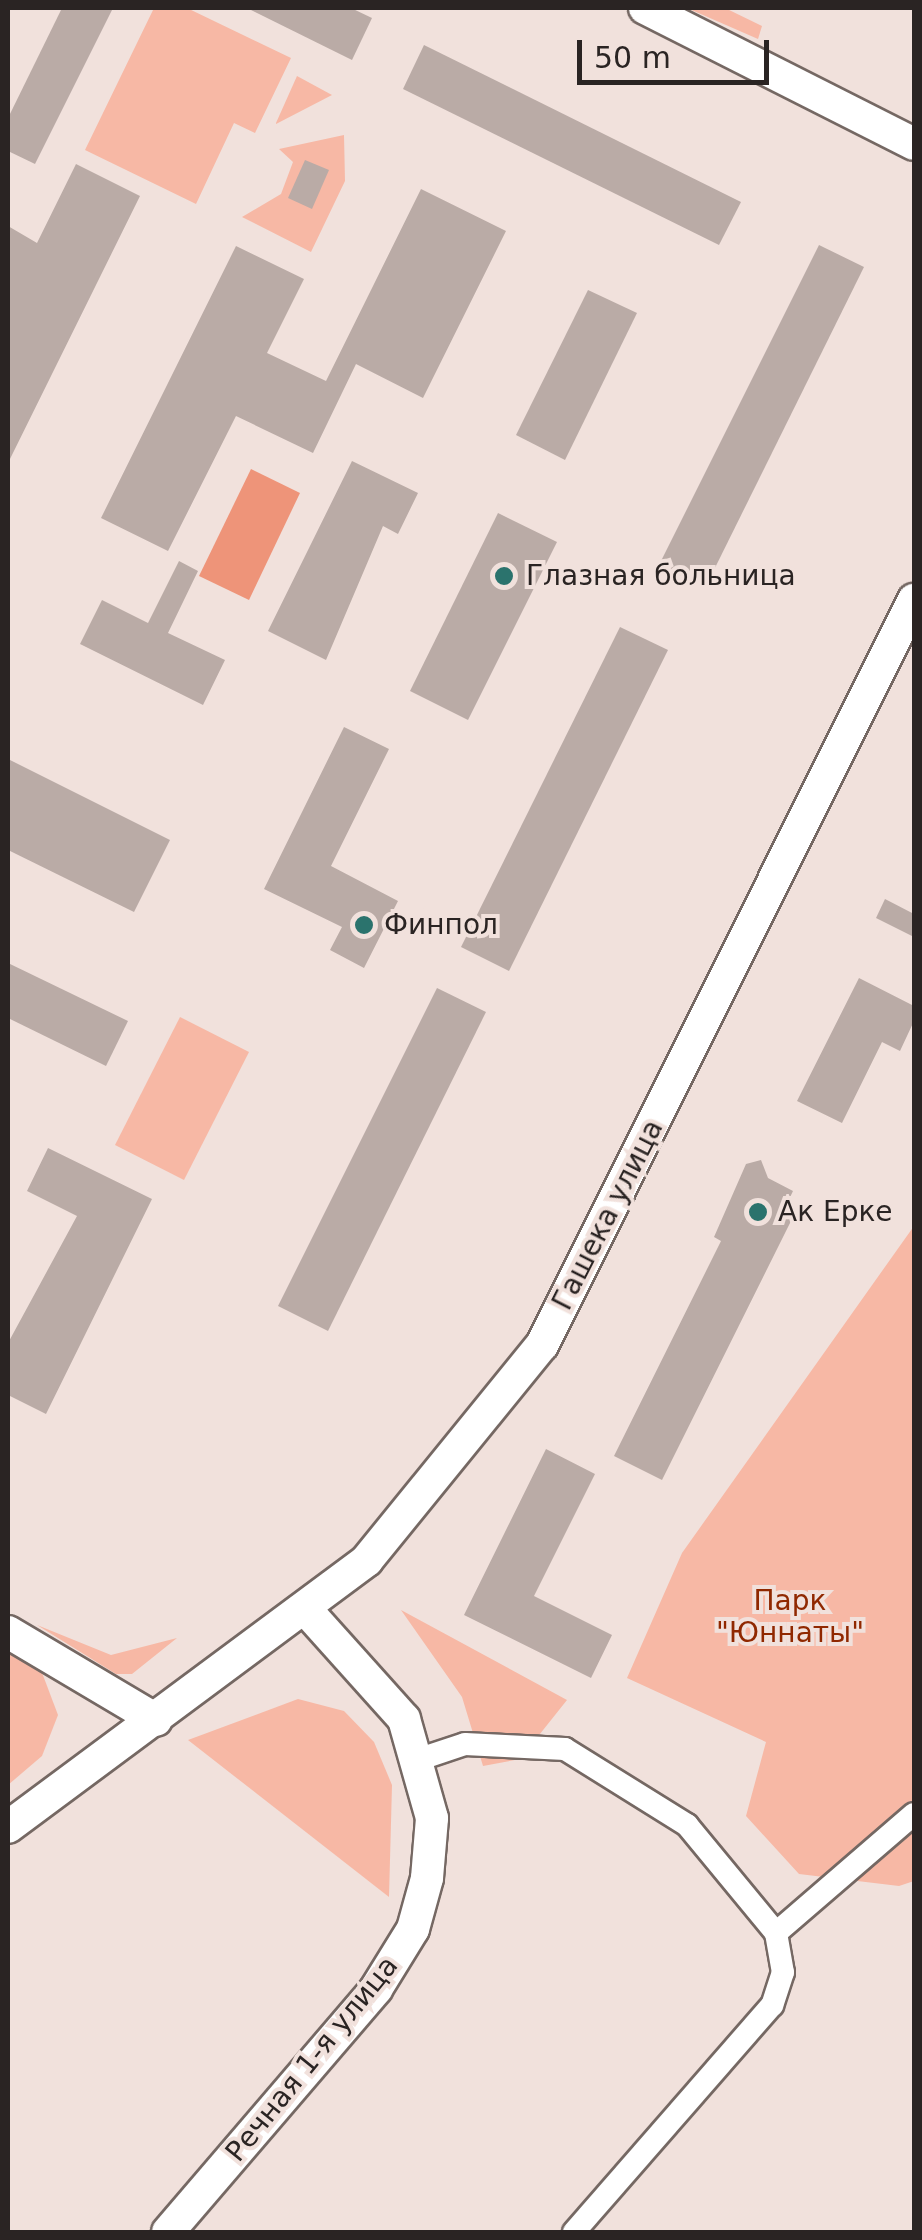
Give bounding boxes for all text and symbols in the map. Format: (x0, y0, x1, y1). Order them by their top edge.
scale bar (582, 20, 774, 82)
text: 50 m (594, 40, 671, 75)
place label: Глазная больница (526, 559, 796, 593)
marker: Глазная больница (491, 563, 517, 589)
place label: Финпол (384, 908, 498, 942)
marker: Финпол (353, 914, 375, 936)
street label: Гашека улица (546, 1114, 670, 1316)
place label: Ак Ерке (778, 1195, 893, 1229)
marker: Ак Ерке (747, 1201, 769, 1223)
park label: Парк "Юннаты" (716, 1584, 864, 1650)
street label: Речная 1-я улица (219, 1950, 405, 2168)

